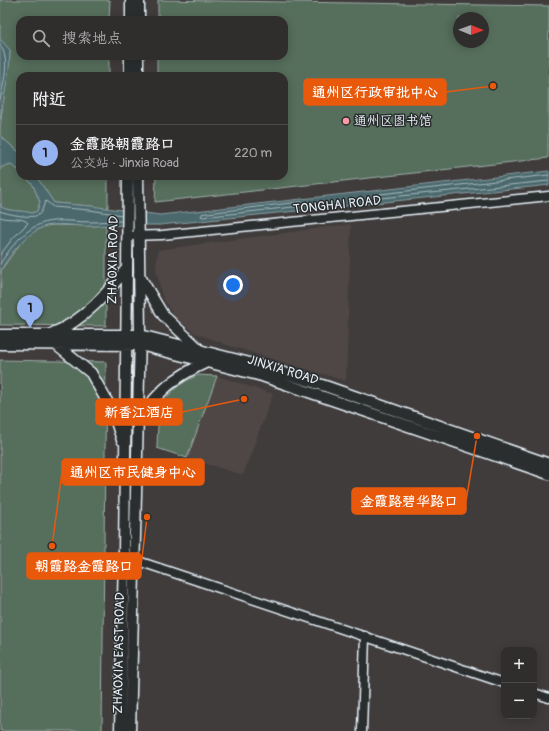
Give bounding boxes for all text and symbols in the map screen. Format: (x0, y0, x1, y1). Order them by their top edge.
north arrow (453, 12, 489, 48)
search box (16, 16, 288, 60)
icon: search (30, 27, 52, 49)
text: 搜索地点 (62, 29, 122, 48)
callout: 通州区行政审批中心 (304, 79, 446, 105)
text: 通州区行政审批中心 (312, 84, 438, 101)
text: 附近 (32, 89, 66, 110)
place label: 通州区图书馆 (354, 113, 432, 129)
marker: 通州区图书馆 (341, 116, 351, 126)
text: 金霞路朝霞路口 (70, 135, 175, 154)
text: 1 (42, 145, 48, 161)
text: 220 m (234, 145, 272, 161)
text: 公交站 · Jinxia Road (70, 155, 179, 171)
street label: TONGHAI ROAD (292, 192, 382, 218)
street label: ZHAOXIA ROAD (104, 216, 122, 304)
your location (223, 275, 243, 295)
pin: 1 (17, 295, 43, 328)
street label: JINXIA ROAD (246, 352, 320, 388)
callout: 新香江酒店 (96, 399, 182, 425)
text: 新香江酒店 (104, 404, 174, 421)
callout: 通州区市民健身中心 (62, 459, 204, 485)
text: 通州区市民健身中心 (70, 464, 196, 481)
callout: 金霞路碧华路口 (352, 488, 466, 514)
text: 金霞路碧华路口 (360, 493, 458, 510)
callout: 朝霞路金霞路口 (27, 553, 141, 579)
text: 朝霞路金霞路口 (35, 558, 133, 575)
street label: ZHAOXIA EAST ROAD (110, 592, 128, 714)
map controls (501, 647, 537, 719)
button: + (501, 647, 537, 683)
button: − (501, 683, 537, 719)

